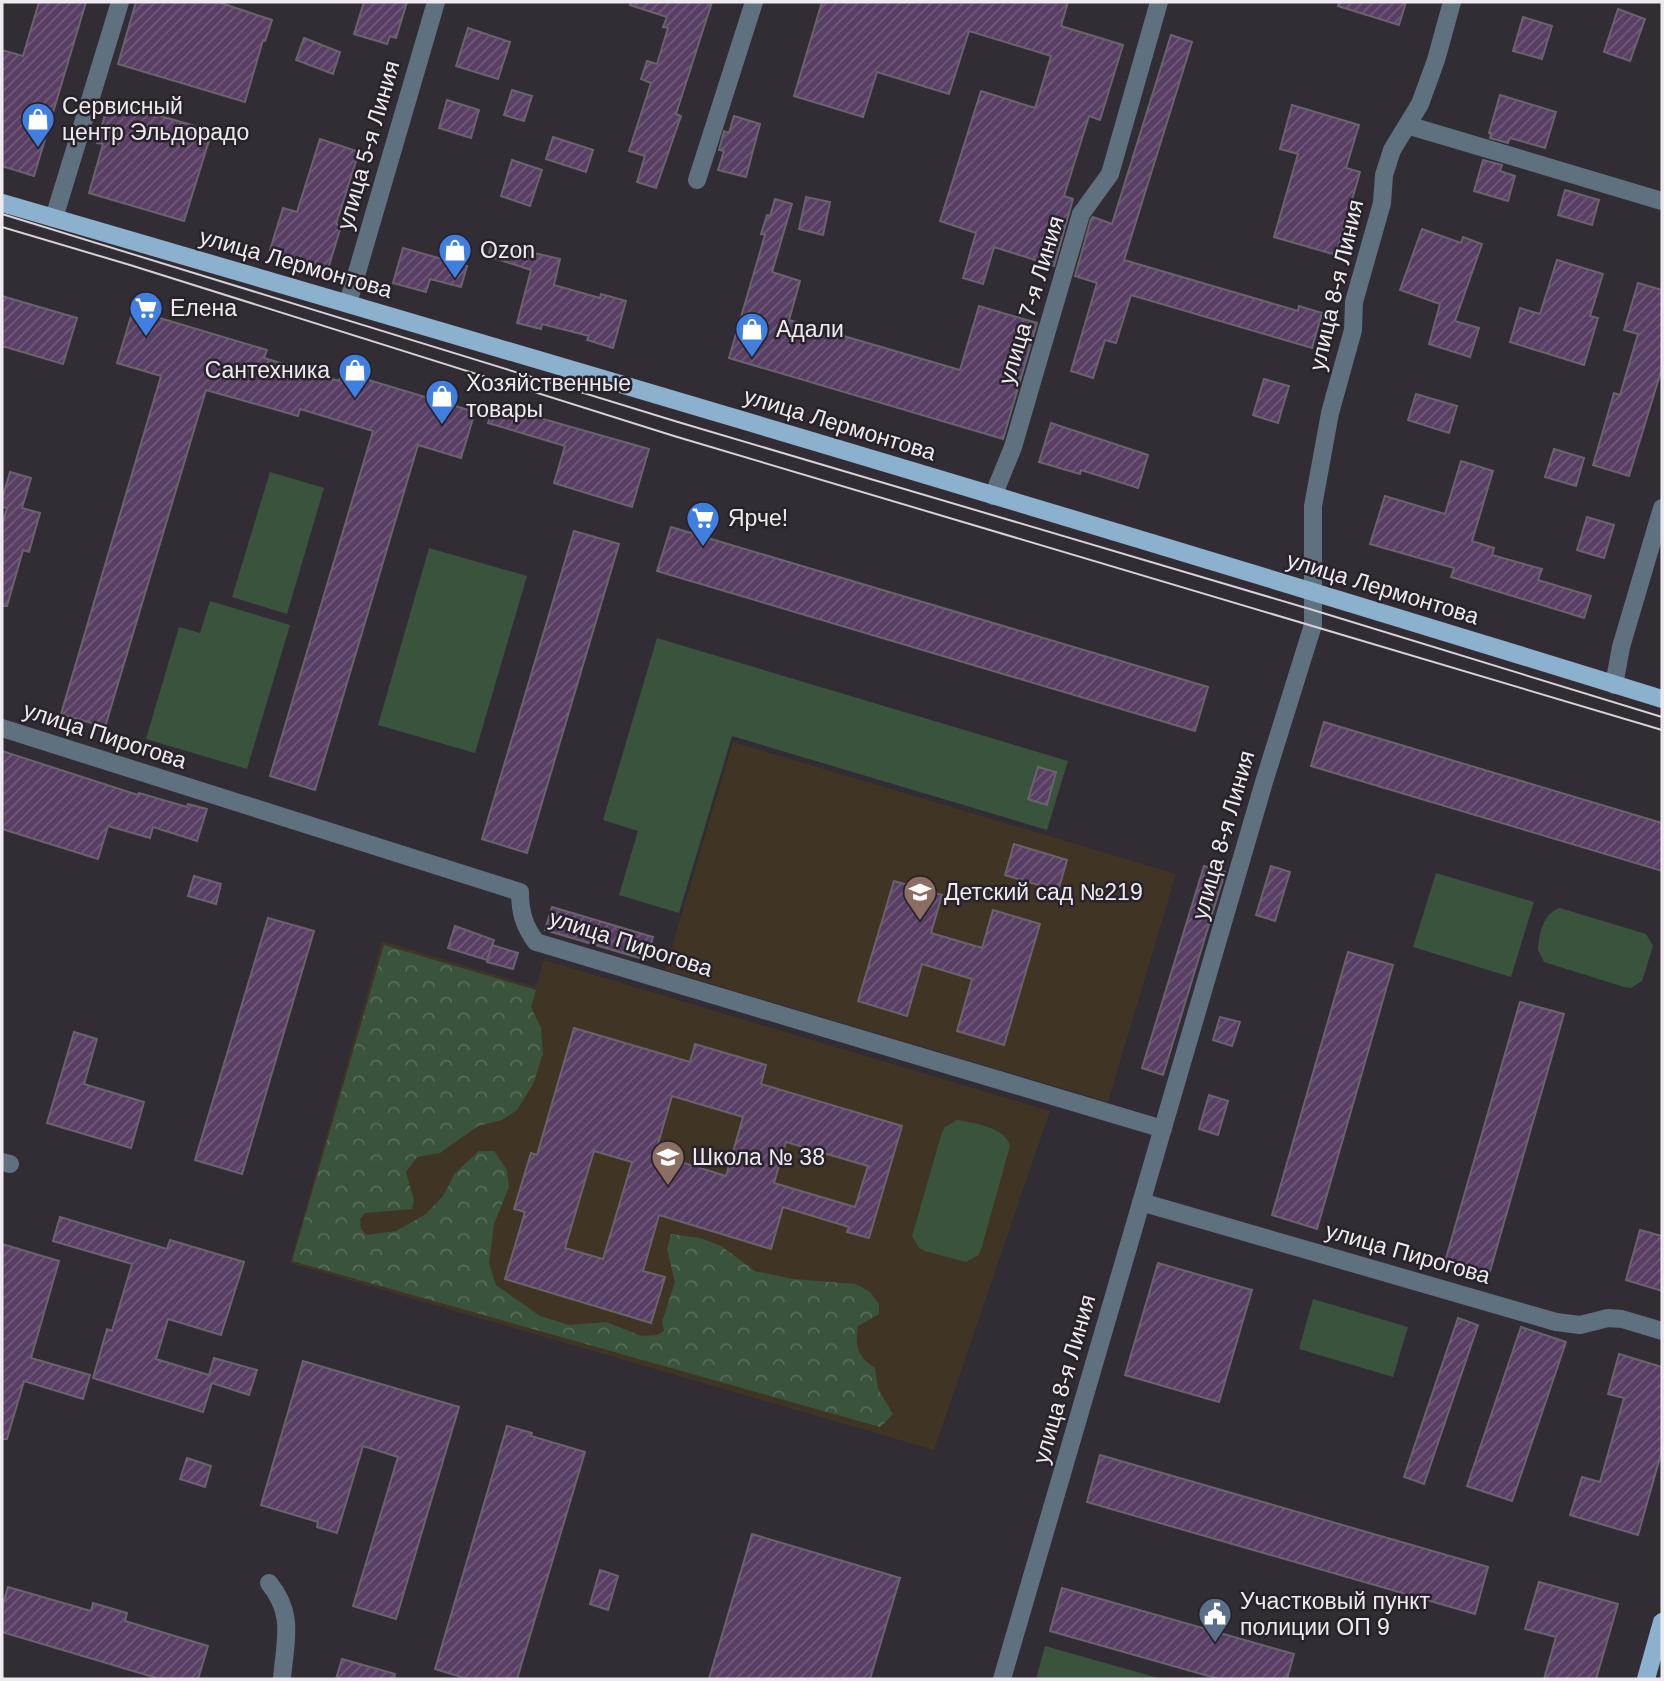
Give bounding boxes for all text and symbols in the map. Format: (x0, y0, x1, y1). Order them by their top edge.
street label: улица 5-я Линия (331, 57, 405, 233)
place label: Сервисный центр Эльдорадо (62, 93, 249, 145)
shop icon: Сервисный центр Эльдорадо (19, 100, 57, 149)
street label: улица 8-я Линия (1304, 197, 1368, 373)
street label: улица 7-я Линия (993, 213, 1069, 387)
street label: улица Лермонтова (197, 223, 396, 303)
shop icon: Ozon (436, 231, 474, 280)
place label: Ozon (480, 237, 535, 263)
supermarket icon: Елена (127, 289, 165, 338)
place label: Елена (170, 295, 237, 321)
shop icon: Адали (733, 310, 771, 359)
place label: Адали (776, 316, 844, 342)
shop icon: Сантехника (336, 351, 374, 400)
place label: Сантехника (205, 357, 330, 383)
place label: Хозяйственные товары (466, 370, 631, 422)
shop icon: Хозяйственные товары (423, 377, 461, 426)
street label: улица Лермонтова (741, 382, 939, 466)
supermarket icon: Ярче! (684, 499, 722, 548)
place label: Ярче! (728, 505, 788, 531)
street label: улица Лермонтова (1284, 546, 1482, 630)
street label: улица Пирогова (20, 696, 190, 774)
street label: улица 8-я Линия (1186, 747, 1260, 923)
school or university icon: Детский сад №219 (901, 873, 939, 922)
place label: Детский сад №219 (944, 879, 1143, 905)
street label: улица Пирогова (546, 904, 716, 982)
school or university icon: Школа № 38 (649, 1138, 687, 1187)
place label: Школа № 38 (692, 1144, 825, 1170)
street label: улица Пирогова (1323, 1217, 1493, 1289)
street label: улица 8-я Линия (1027, 1291, 1101, 1467)
place label: Участковый пункт полиции ОП 9 (1240, 1588, 1430, 1640)
public building icon: Участковый пункт полиции ОП 9 (1196, 1595, 1234, 1644)

